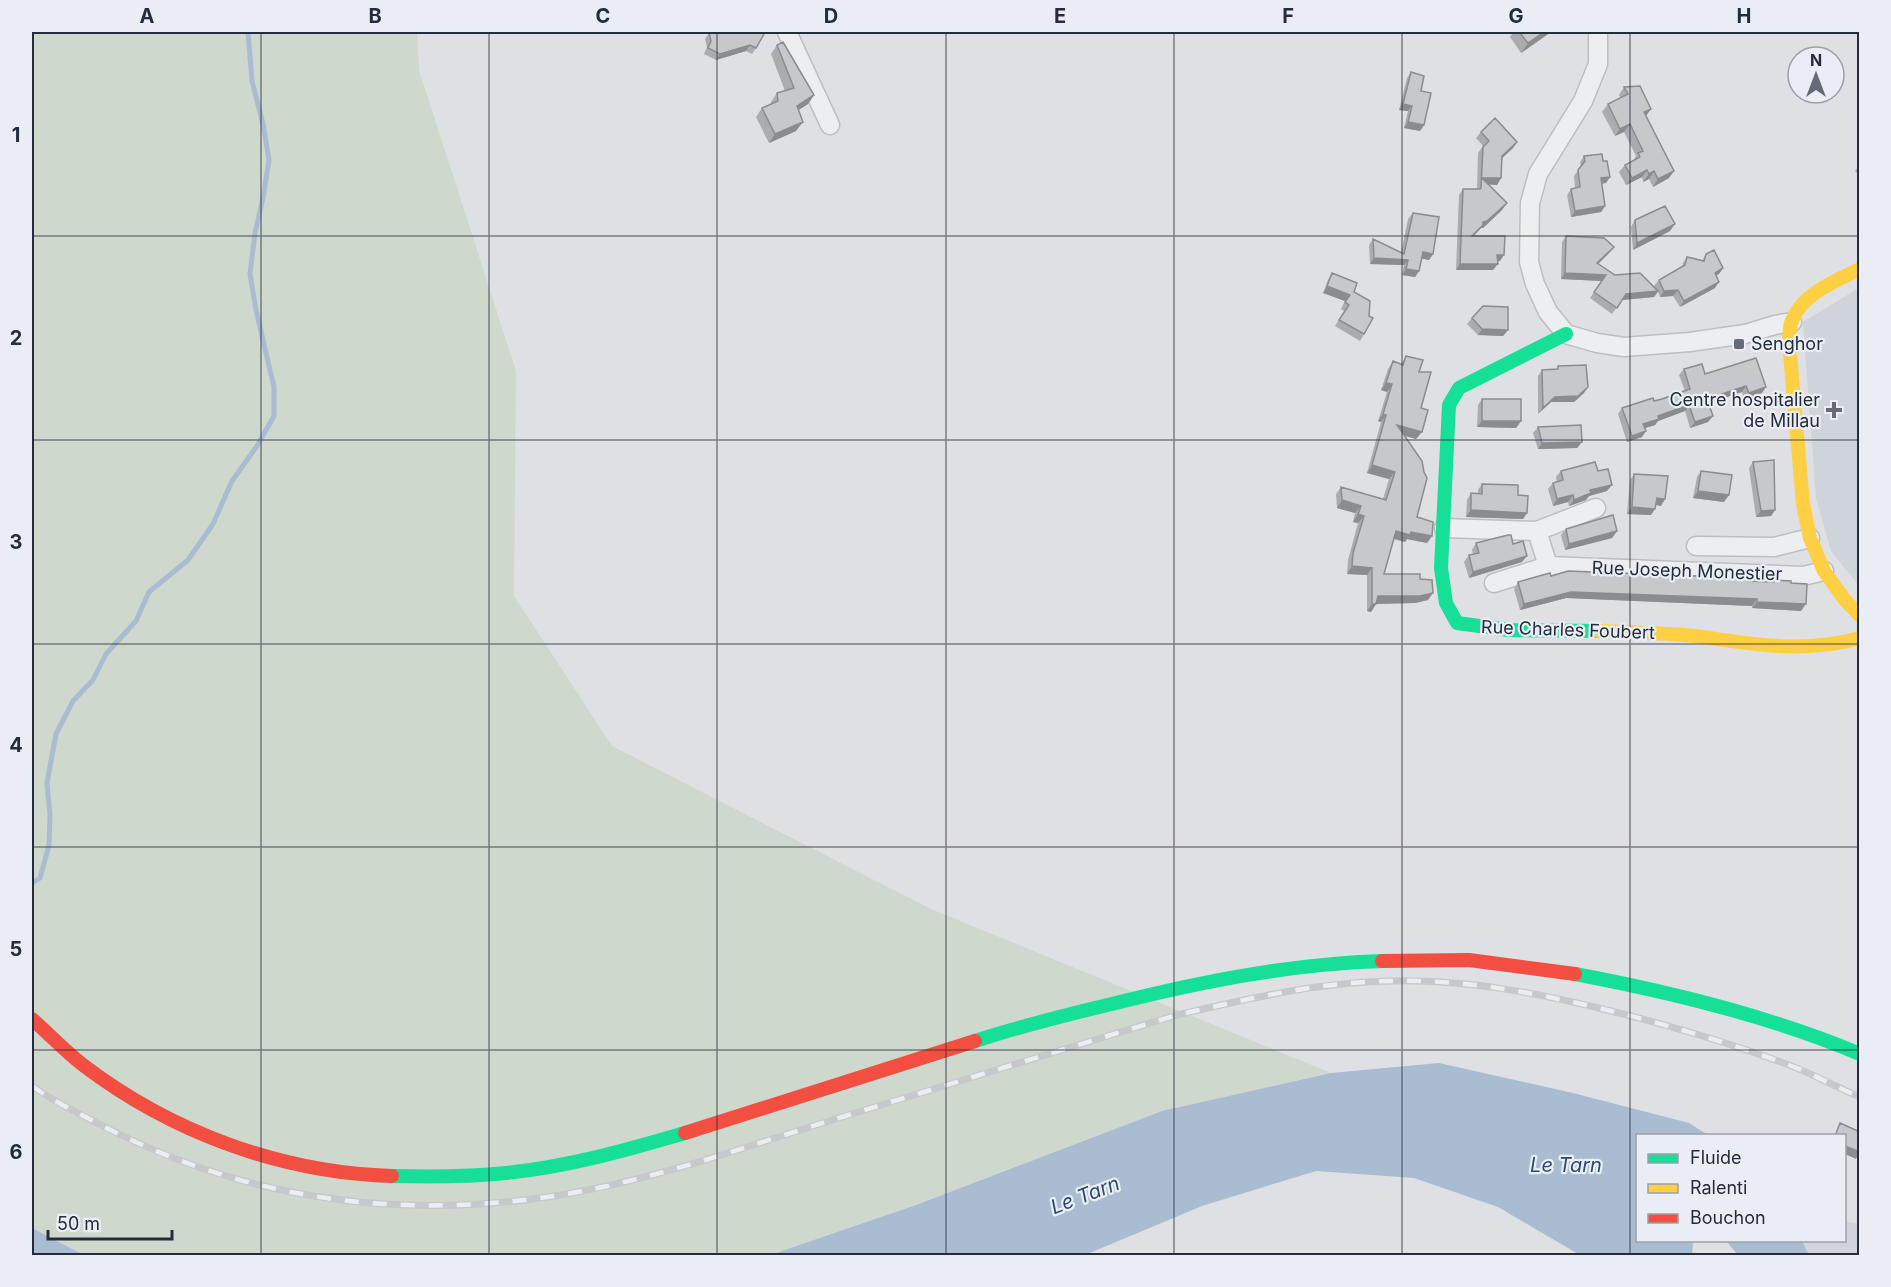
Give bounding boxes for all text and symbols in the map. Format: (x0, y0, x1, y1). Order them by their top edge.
text: A (140, 4, 155, 28)
text: B (368, 4, 382, 28)
text: C (596, 4, 610, 28)
text: D (824, 4, 838, 28)
text: E (1054, 4, 1066, 28)
text: F (1282, 4, 1294, 28)
text: G (1508, 4, 1524, 28)
text: H (1737, 4, 1751, 28)
north arrow (1786, 45, 1846, 105)
text: N (1810, 50, 1822, 70)
text: 1 (12, 123, 20, 147)
text: 2 (10, 326, 22, 350)
place label: Senghor (1751, 333, 1823, 354)
marker: Senghor (1732, 337, 1746, 351)
place label: Centre hospitalier de Millau (1669, 389, 1820, 431)
marker: Centre hospitalier de Millau (1825, 401, 1843, 419)
text: 3 (10, 530, 22, 554)
street label: Rue Joseph Monestier (1591, 557, 1783, 584)
street label: Rue Charles Foubert (1481, 616, 1655, 643)
text: 4 (9, 733, 23, 757)
text: 5 (10, 937, 22, 961)
legend (1636, 1134, 1846, 1242)
text: 6 (10, 1140, 23, 1164)
text: Fluide (1690, 1147, 1742, 1168)
water label: Le Tarn (1530, 1153, 1602, 1177)
water label: Le Tarn (1047, 1171, 1123, 1219)
text: Ralenti (1690, 1177, 1747, 1198)
scale bar (48, 1203, 172, 1241)
text: Bouchon (1690, 1207, 1766, 1228)
text: 50 m (57, 1213, 100, 1234)

